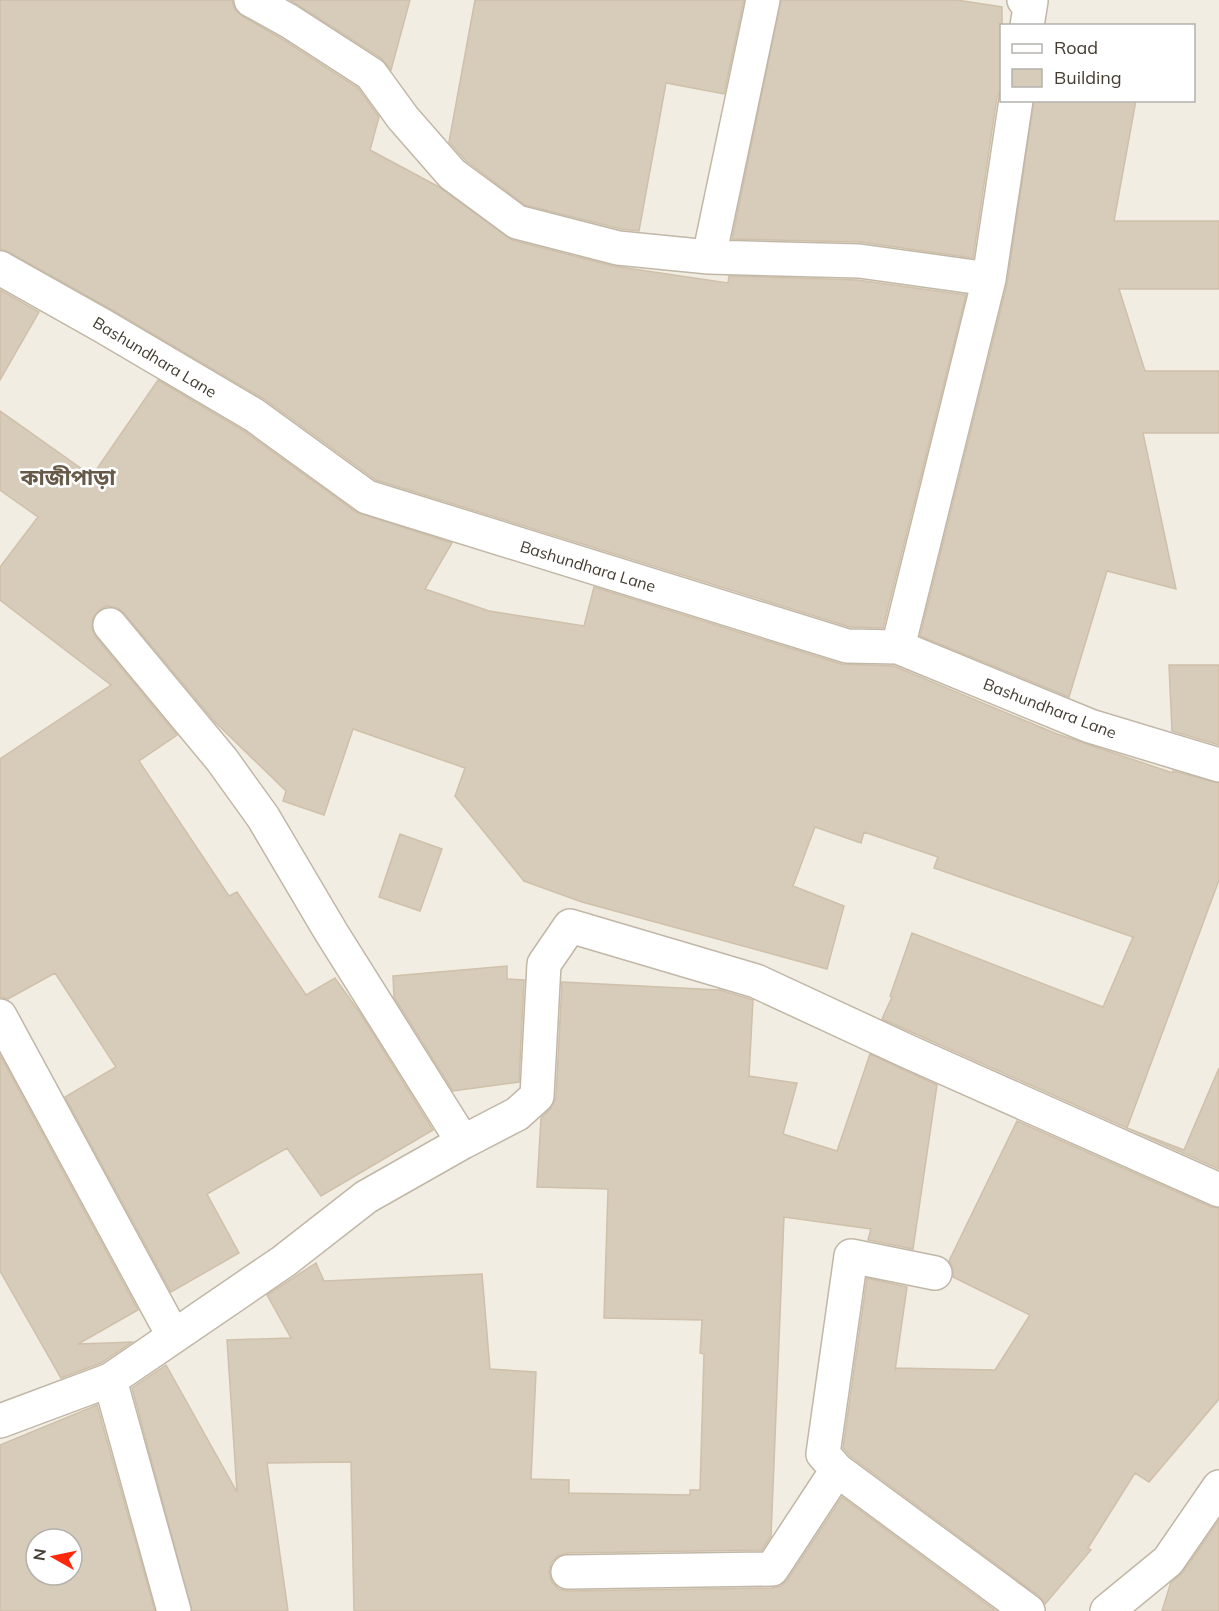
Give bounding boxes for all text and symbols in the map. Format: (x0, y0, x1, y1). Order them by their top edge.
legend (1000, 24, 1195, 102)
text: Road (1054, 36, 1098, 59)
text: Building (1054, 66, 1122, 89)
street label: Bashundhara Lane (89, 312, 221, 402)
district label: কাজীপাড়া (20, 463, 116, 491)
street label: Bashundhara Lane (518, 536, 658, 596)
street label: Bashundhara Lane (981, 673, 1119, 743)
north arrow (24, 1527, 84, 1587)
text: N (28, 1547, 50, 1562)

